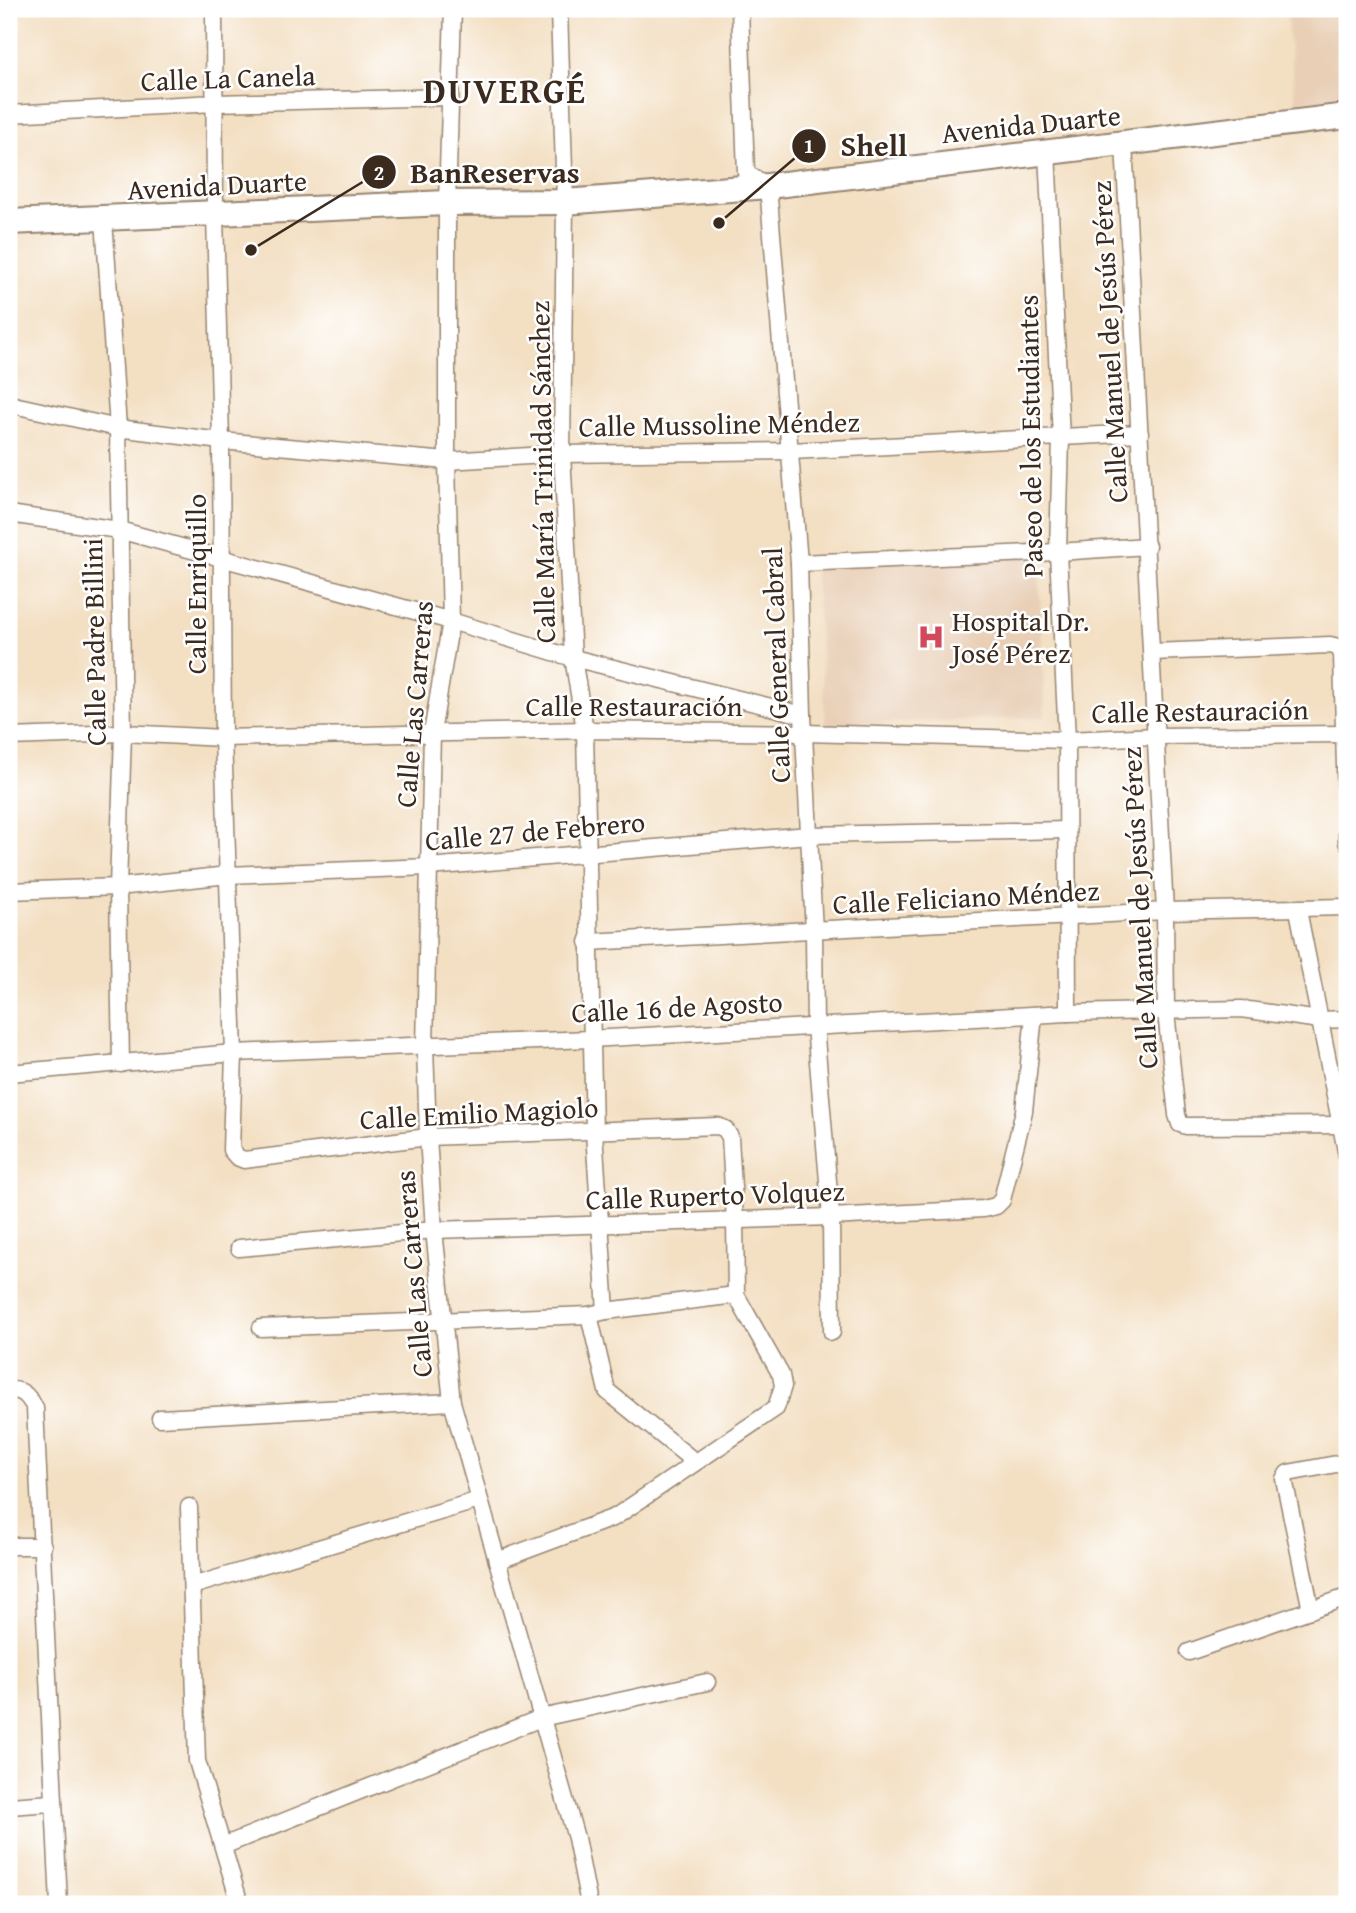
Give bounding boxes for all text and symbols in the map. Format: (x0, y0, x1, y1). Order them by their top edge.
street label: Calle La Canela (140, 54, 317, 101)
district label: DUVERGÉ (423, 65, 587, 116)
street label: Avenida Duarte (939, 94, 1123, 153)
callout: Shell (792, 120, 922, 171)
text: Shell (841, 123, 907, 167)
text: 1 (804, 130, 814, 161)
callout: BanReservas (361, 147, 594, 198)
text: BanReservas (410, 150, 580, 194)
text: 2 (374, 157, 384, 188)
street label: Avenida Duarte (126, 159, 308, 210)
street label: Calle Manuel de Jesús Pérez (1080, 180, 1137, 504)
street label: Paseo de los Estudiantes (1007, 294, 1052, 578)
street label: Calle María Trinidad Sánchez (518, 301, 565, 643)
street label: Calle Mussoline Méndez (578, 401, 860, 446)
street label: Calle Enriquillo (175, 494, 216, 674)
street label: Calle Padre Billini (71, 538, 116, 746)
street label: Calle General Cabral (751, 546, 800, 784)
street label: Calle Las Carreras (384, 599, 443, 809)
place label: Hospital Dr. José Pérez (949, 600, 1089, 673)
hospital icon: Hospital Dr. José Pérez (916, 622, 946, 652)
street label: Calle Restauración (526, 685, 743, 726)
street label: Calle Restauración (1091, 688, 1309, 733)
street label: Calle Manuel de Jesús Pérez (1110, 746, 1167, 1070)
street label: Calle 27 de Febrero (423, 800, 647, 861)
street label: Calle Feliciano Méndez (832, 869, 1100, 924)
street label: Calle 16 de Agosto (570, 980, 784, 1033)
street label: Calle Emilio Magiolo (359, 1086, 599, 1139)
street label: Calle Las Carreras (383, 1169, 442, 1379)
street label: Calle Ruperto Volquez (585, 1169, 845, 1220)

